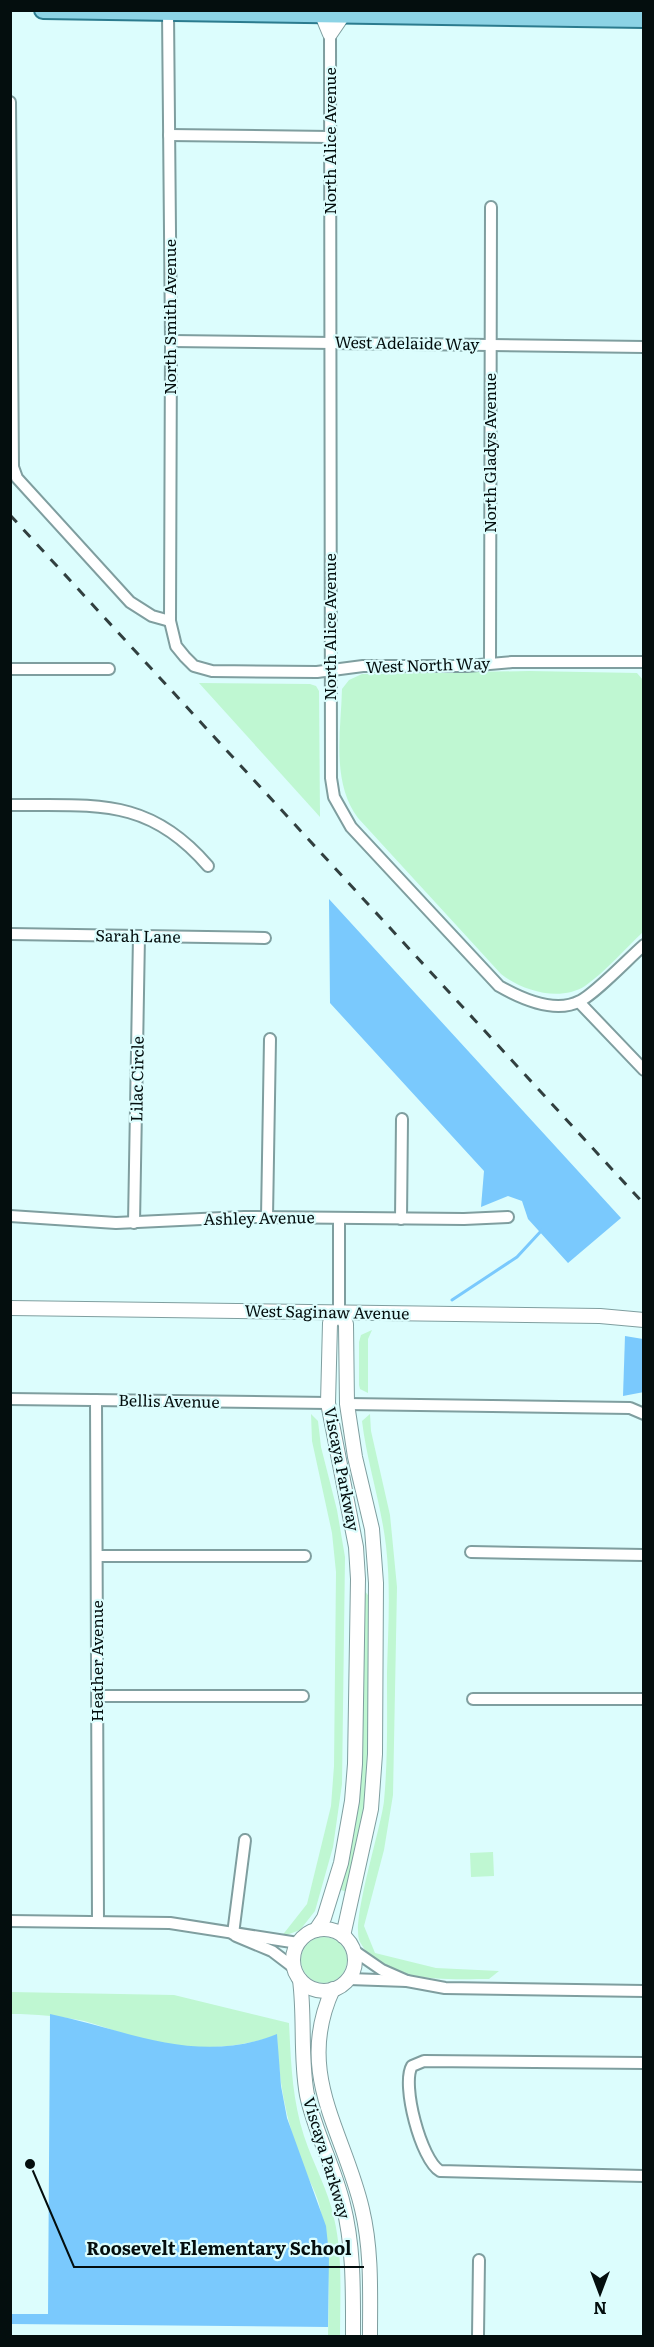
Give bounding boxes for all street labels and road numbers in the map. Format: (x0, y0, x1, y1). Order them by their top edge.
street label: North Alice Avenue (317, 67, 341, 215)
street label: North Smith Avenue (157, 239, 181, 395)
street label: West Adelaide Way (334, 329, 480, 355)
street label: North Gladys Avenue (477, 373, 501, 533)
street label: North Alice Avenue (317, 553, 341, 701)
street label: West North Way (365, 650, 491, 678)
street label: Sarah Lane (95, 922, 181, 948)
street label: Lilac Circle (123, 1036, 149, 1122)
street label: Ashley Avenue (203, 1204, 315, 1230)
street label: West Saginaw Avenue (244, 1298, 410, 1324)
street label: Bellis Avenue (118, 1387, 220, 1413)
street label: Viscaya Parkway (319, 1405, 367, 1534)
street label: Heather Avenue (84, 1600, 108, 1722)
street label: Viscaya Parkway (298, 2094, 358, 2222)

